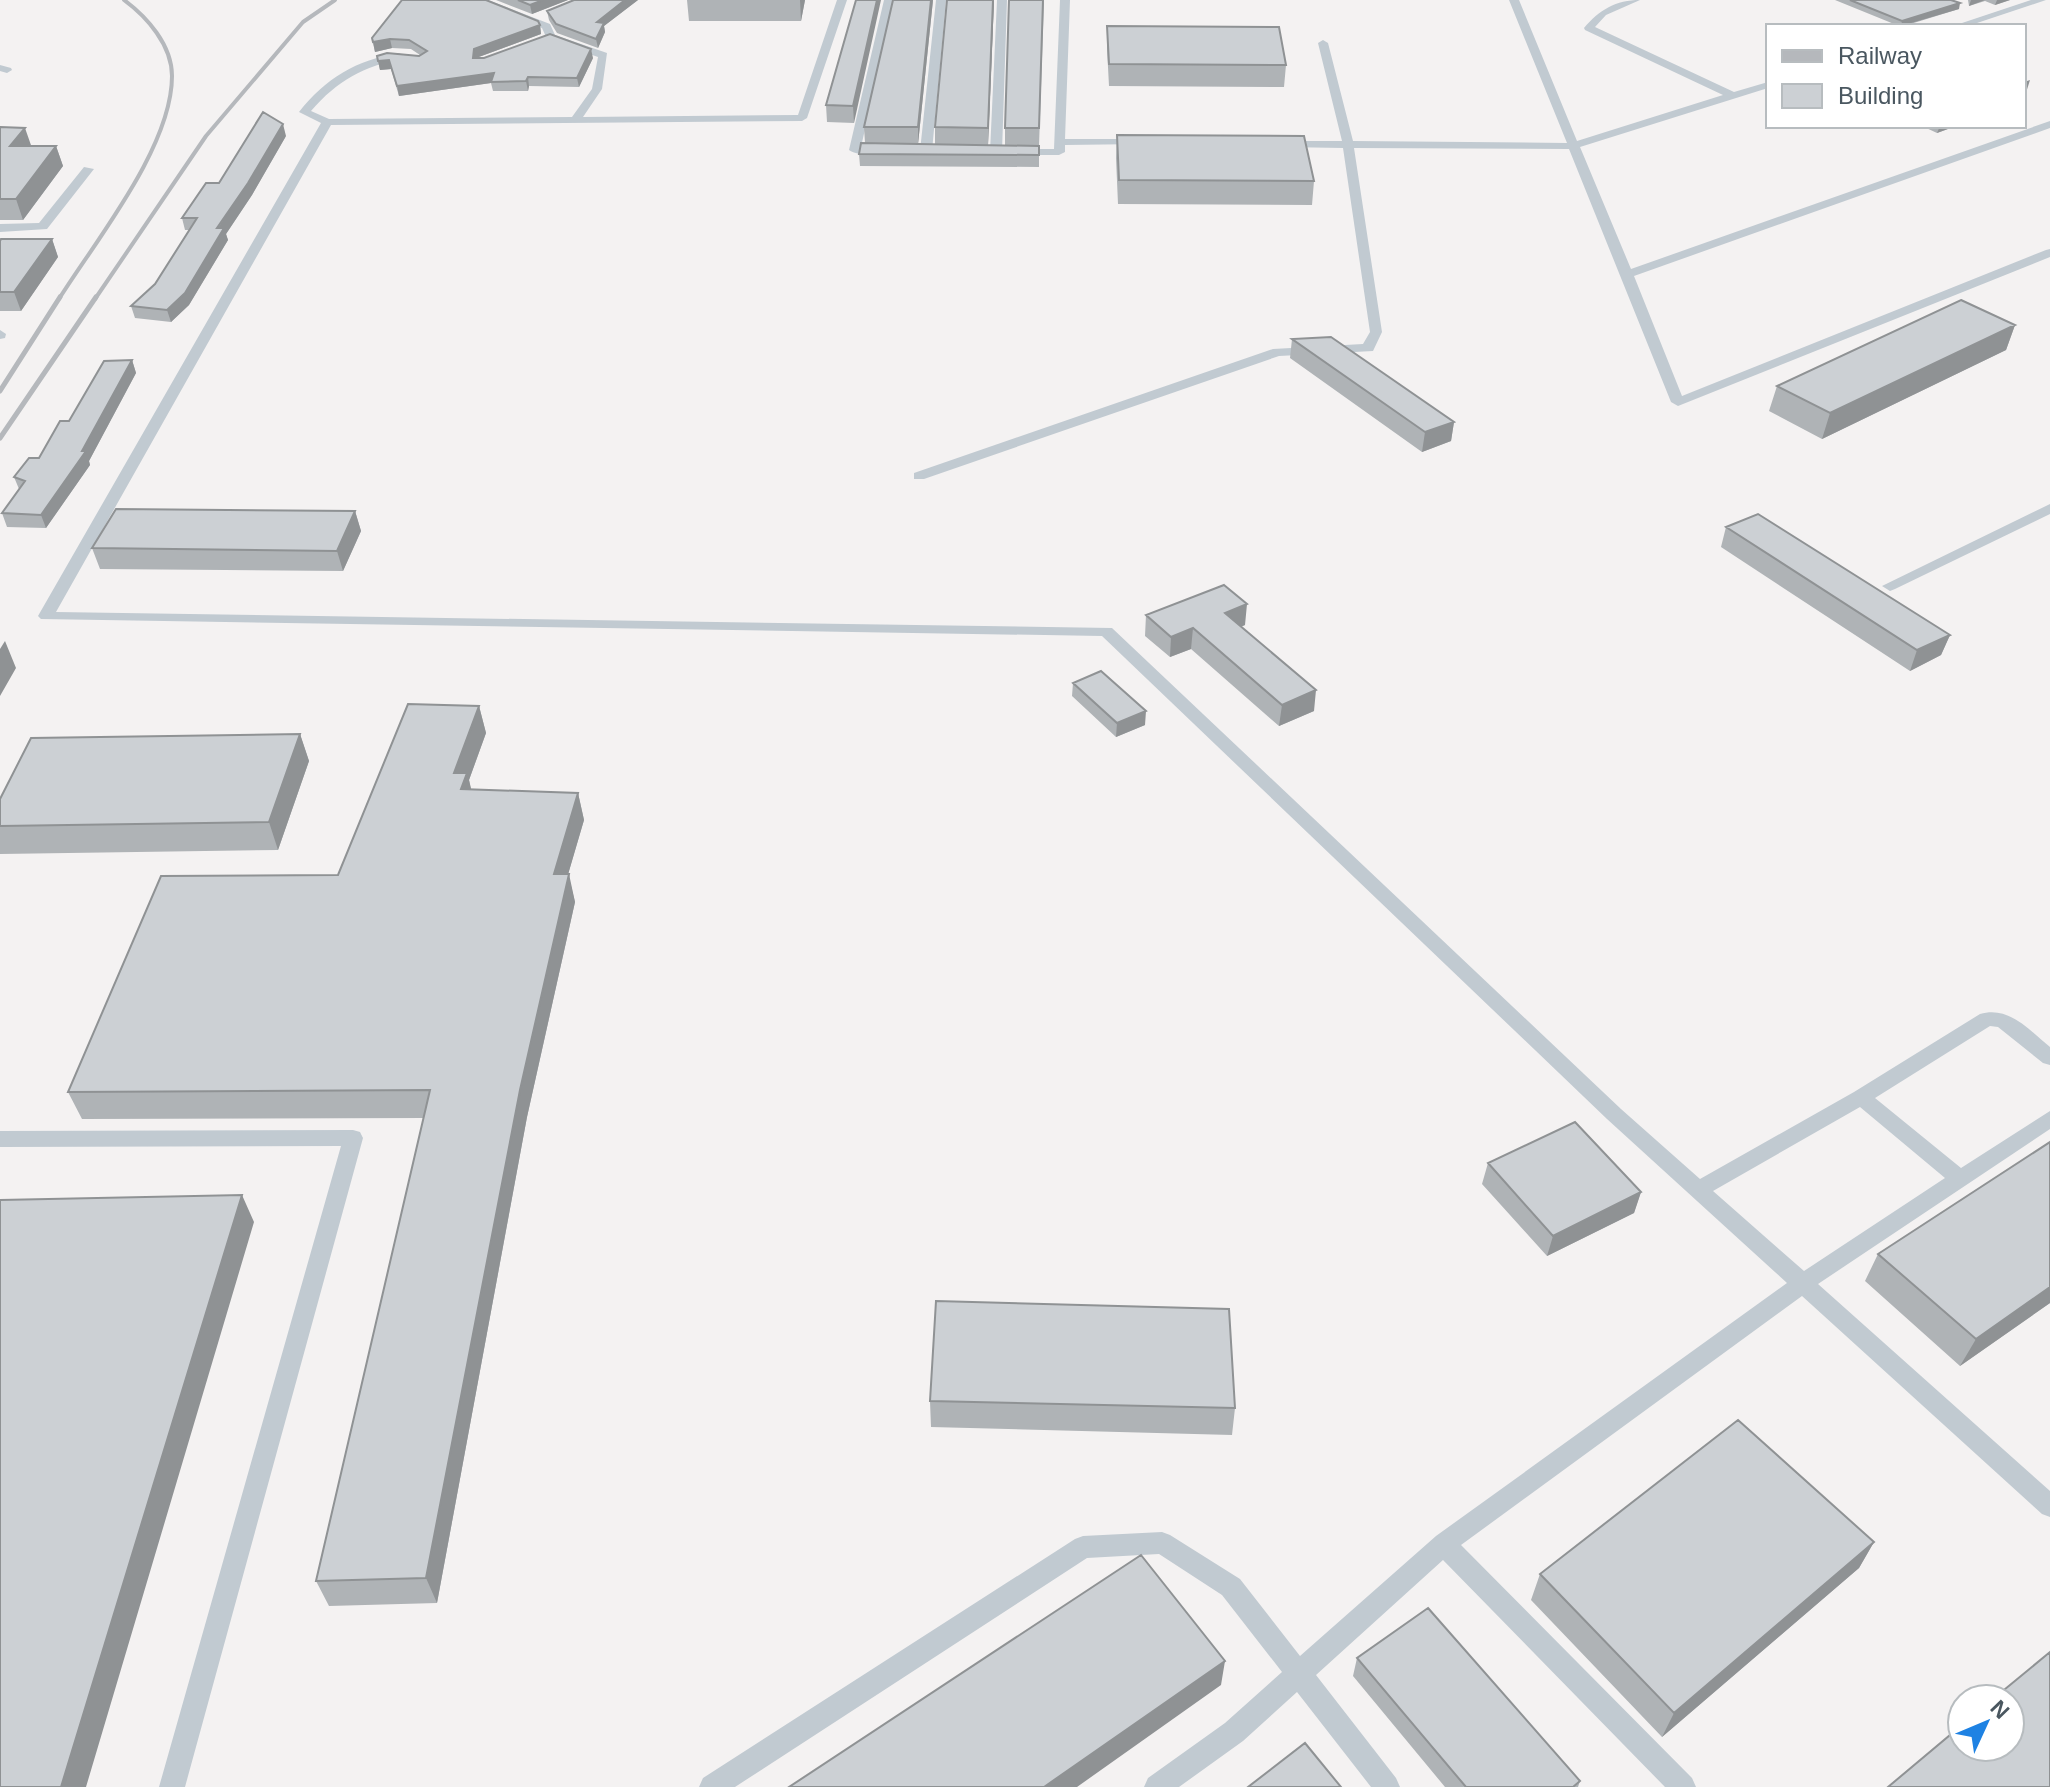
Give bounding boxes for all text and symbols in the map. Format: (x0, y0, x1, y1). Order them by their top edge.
legend (1766, 24, 2026, 128)
text: Railway (1838, 42, 1922, 69)
text: Building (1838, 82, 1923, 109)
north arrow (1946, 1683, 2026, 1763)
text: N (1986, 1695, 2015, 1724)

